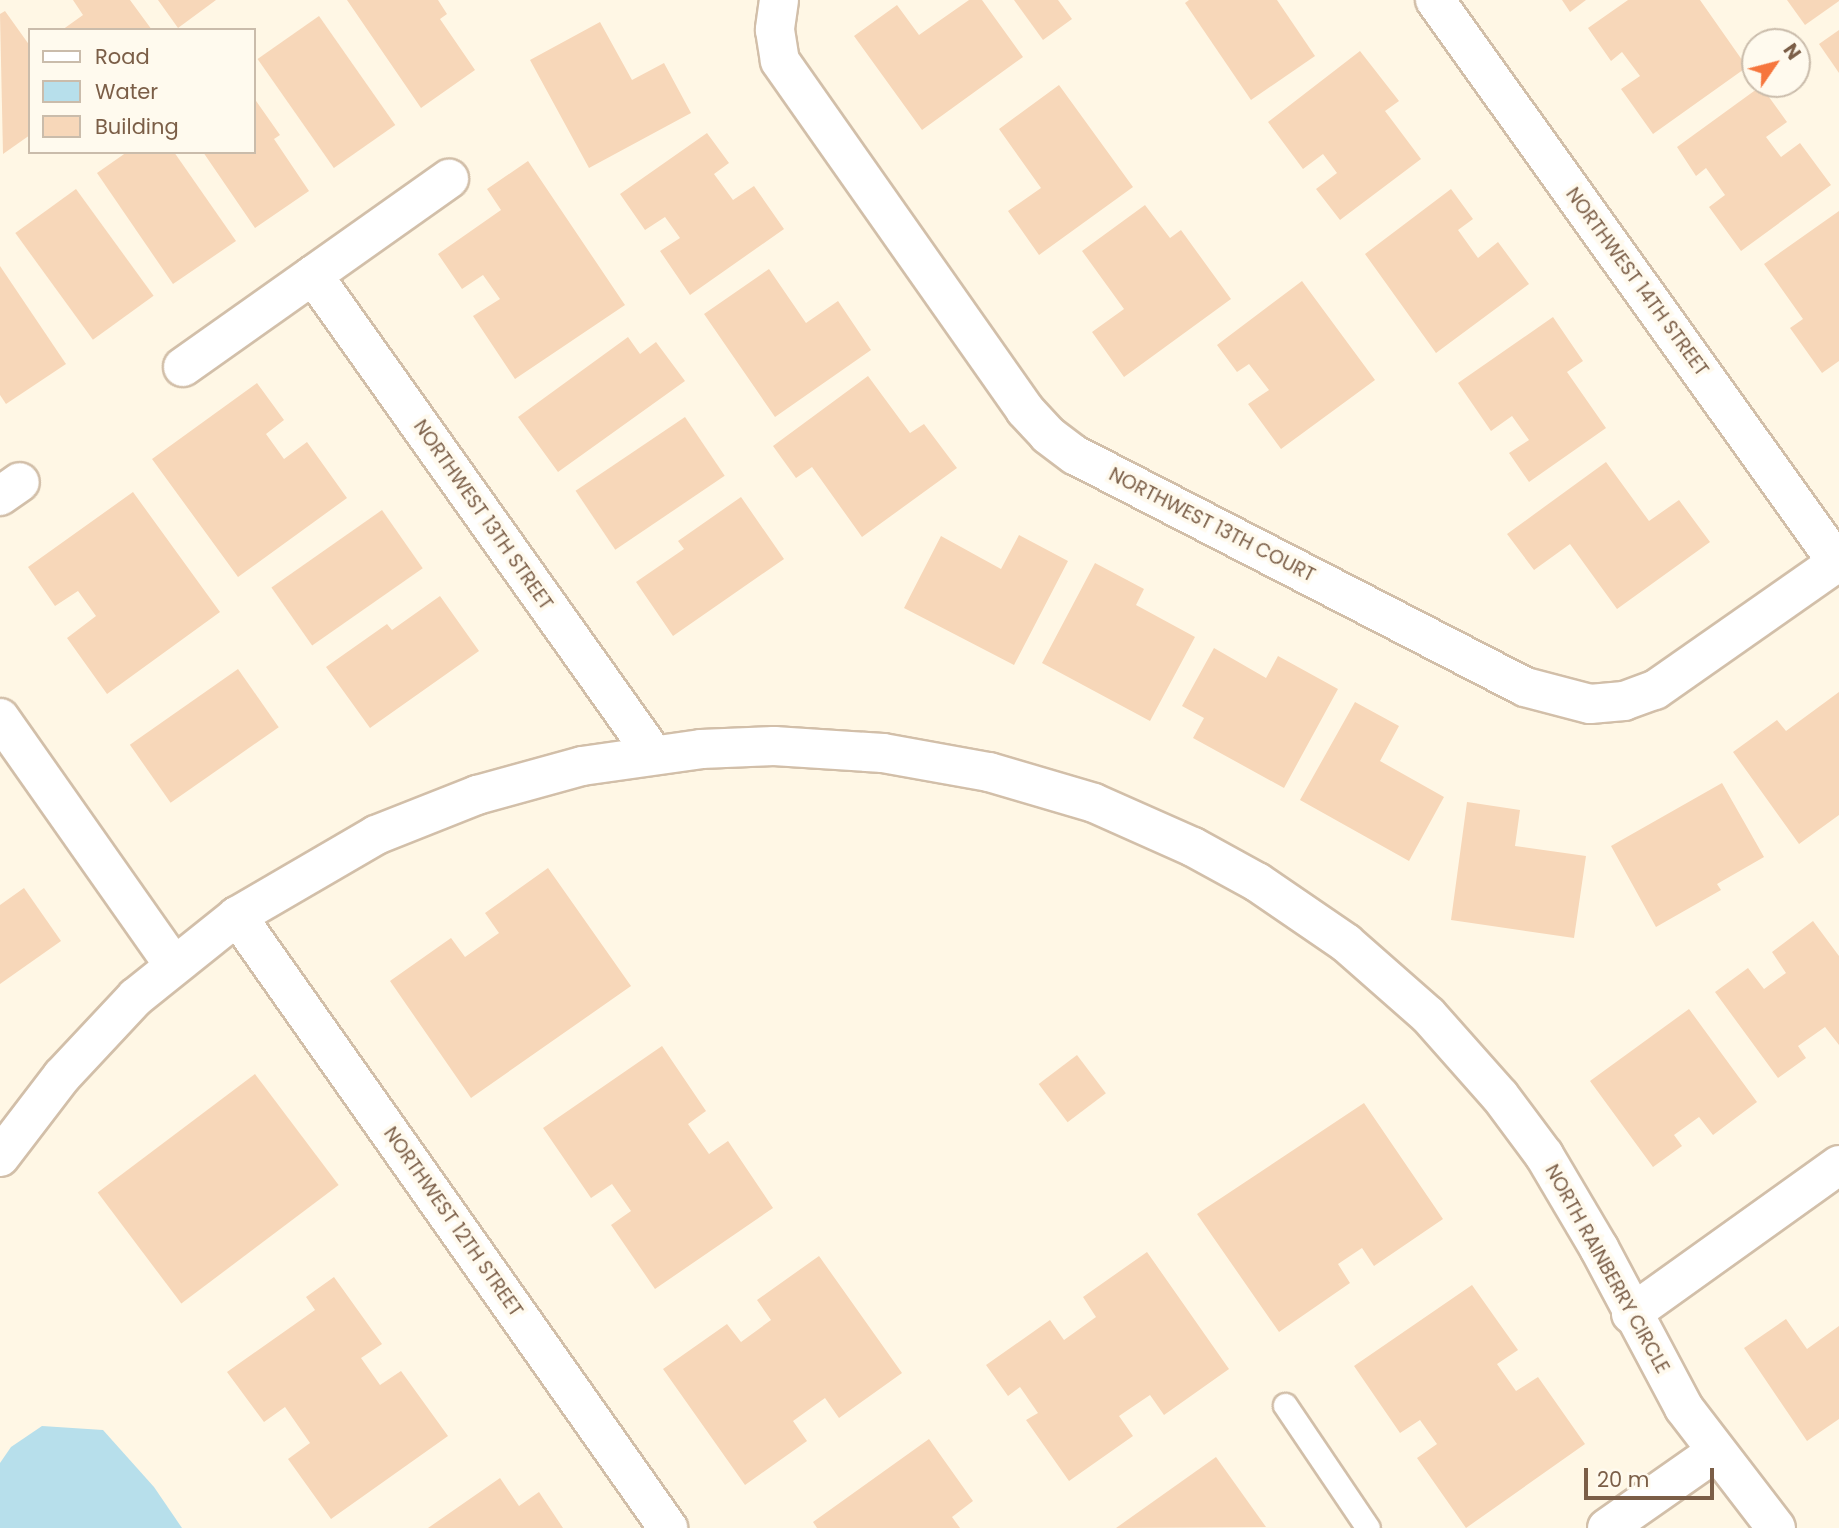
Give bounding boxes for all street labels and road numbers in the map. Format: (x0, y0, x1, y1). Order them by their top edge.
street label: NORTHWEST 14TH STREET (1561, 183, 1713, 381)
street label: NORTHWEST 13TH STREET (409, 416, 557, 614)
street label: NORTHWEST 13TH COURT (1105, 463, 1319, 587)
street label: NORTHWEST 12TH STREET (379, 1123, 527, 1321)
street label: NORTH RAINBERRY CIRCLE (1540, 1161, 1674, 1377)

